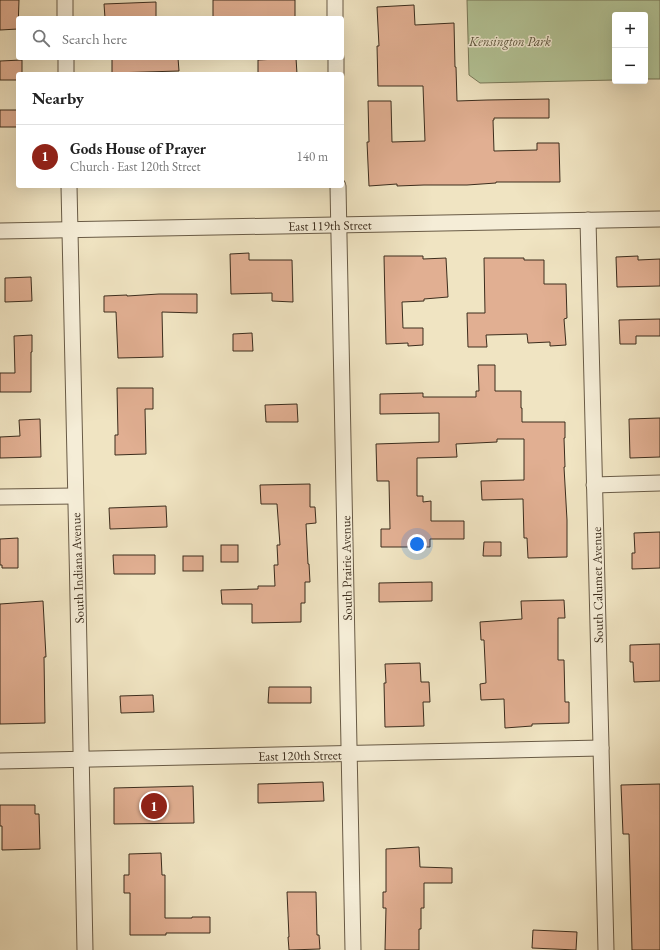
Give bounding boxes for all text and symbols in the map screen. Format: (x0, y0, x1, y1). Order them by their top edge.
map controls (612, 12, 648, 84)
button: + (612, 12, 648, 48)
search box (16, 16, 344, 60)
icon: search (30, 27, 52, 49)
text: Search here (62, 29, 127, 48)
park label: Kensington Park (468, 33, 551, 50)
button: − (612, 48, 648, 84)
text: Nearby (32, 87, 84, 109)
text: Gods House of Prayer (70, 139, 206, 158)
text: 1 (42, 148, 48, 165)
text: 140 m (297, 148, 328, 165)
text: Church · East 120th Street (70, 158, 201, 175)
street label: East 119th Street (288, 216, 372, 235)
street label: South Indiana Avenue (67, 512, 88, 624)
street label: South Prairie Avenue (337, 515, 356, 621)
street label: South Calumet Avenue (588, 527, 607, 643)
your location (407, 534, 427, 554)
street label: East 120th Street (258, 746, 342, 765)
pin: 1 (141, 791, 167, 821)

